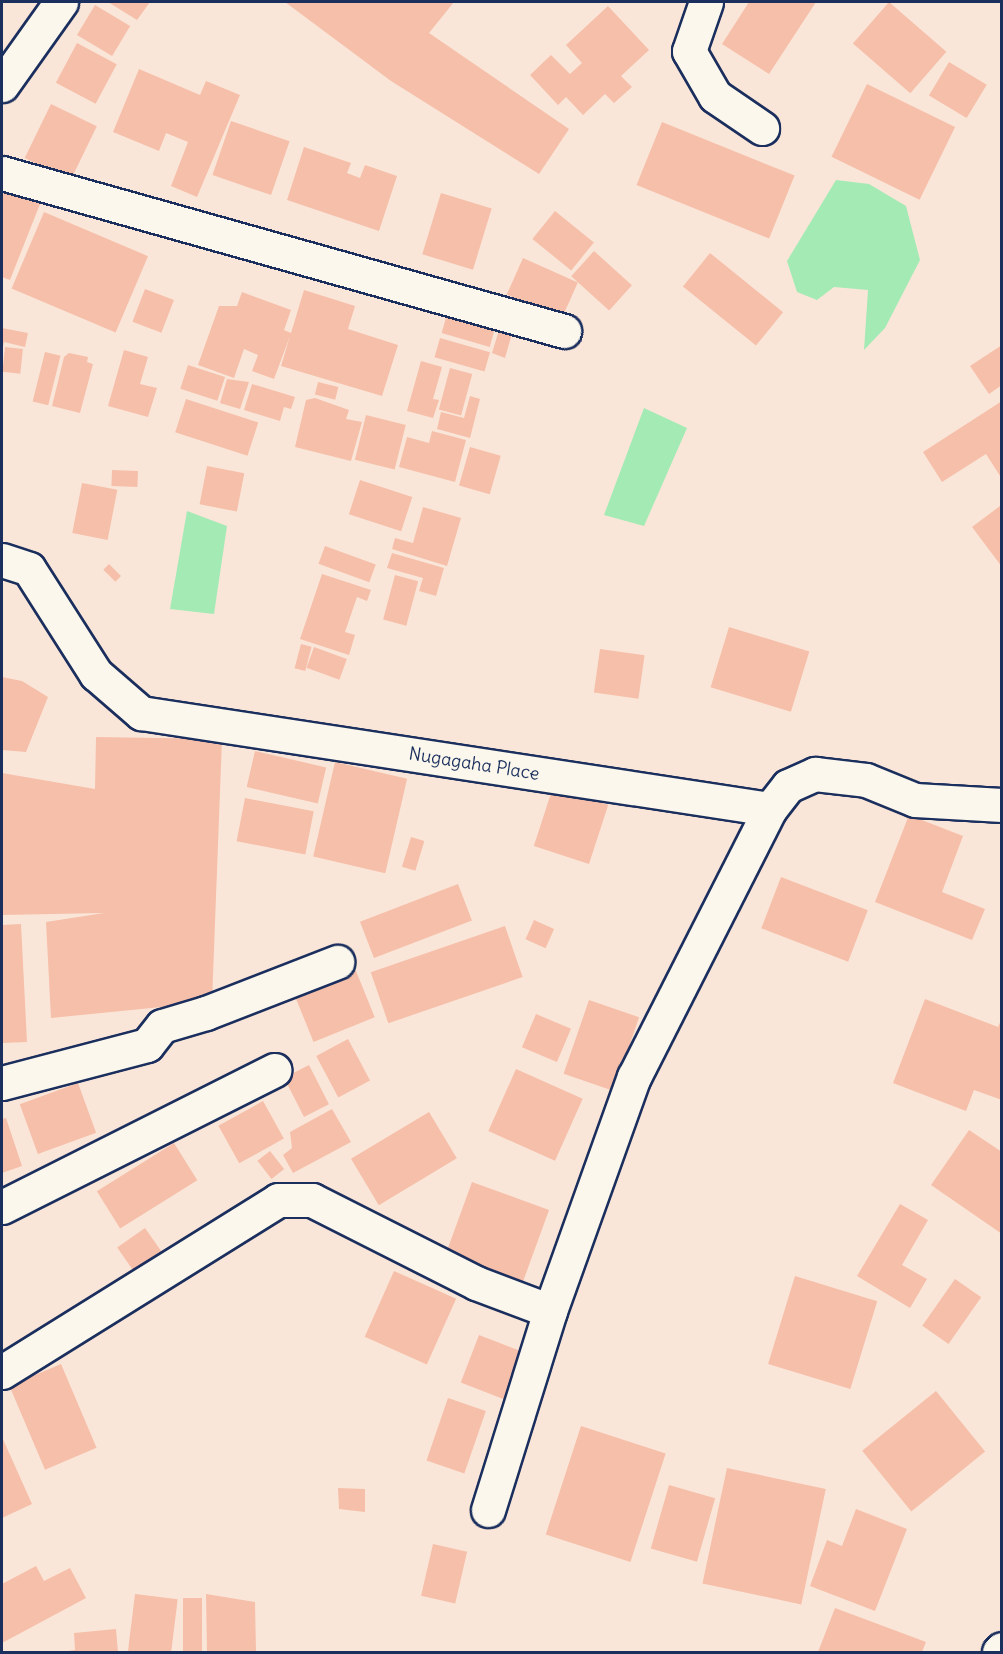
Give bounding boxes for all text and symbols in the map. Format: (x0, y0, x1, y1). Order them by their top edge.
street label: Nugagaha Place (407, 743, 541, 785)

